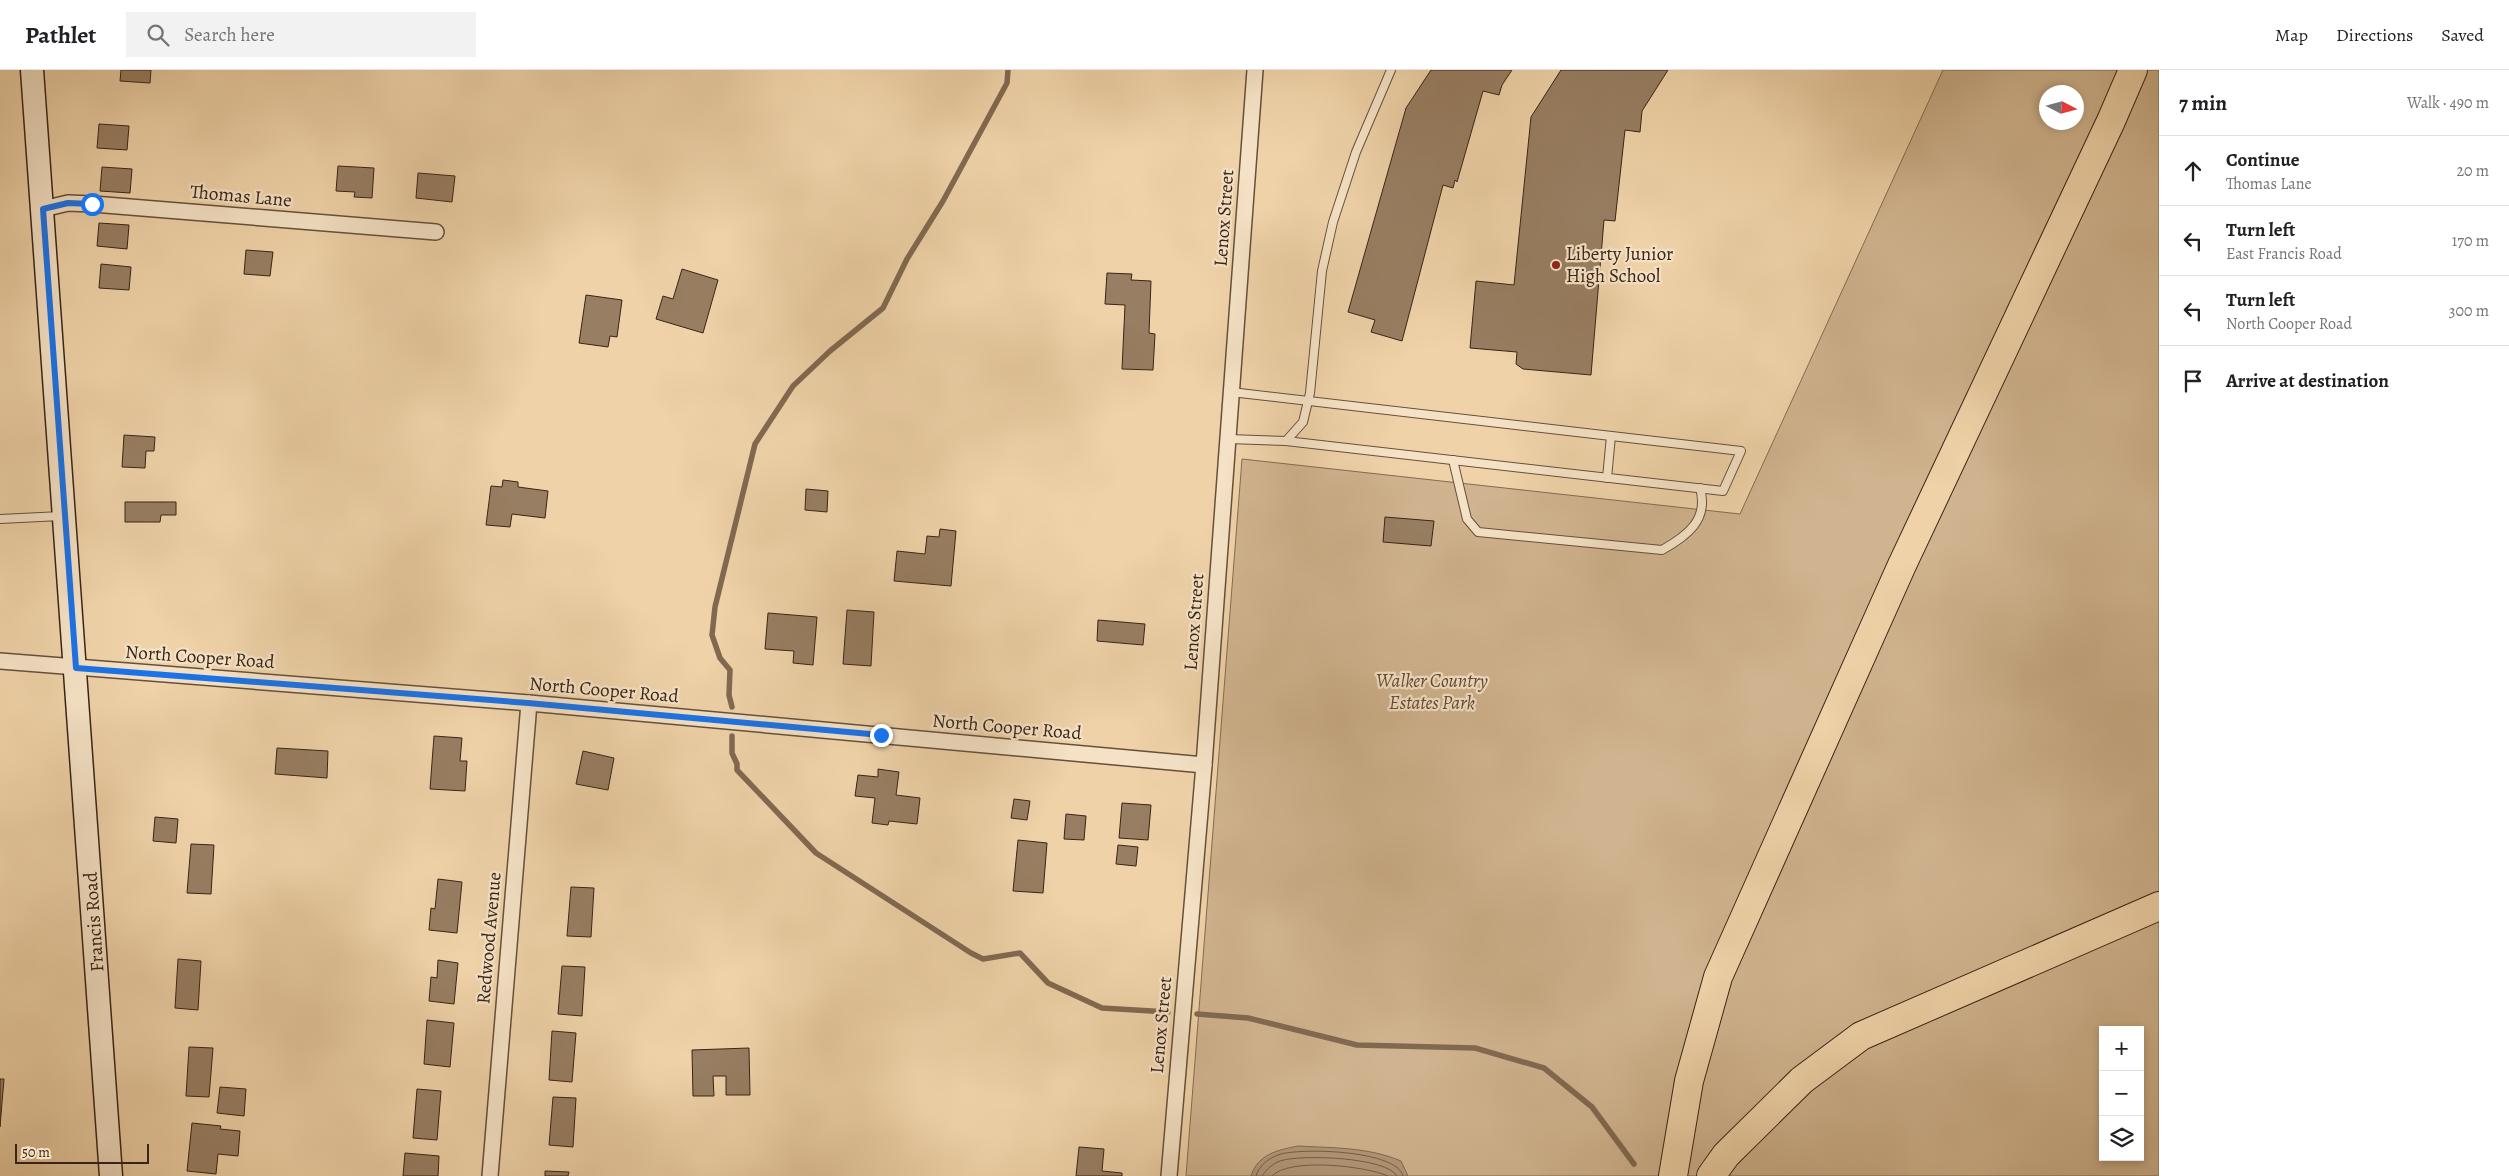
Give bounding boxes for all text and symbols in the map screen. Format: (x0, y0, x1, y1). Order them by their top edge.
search box (126, 12, 476, 57)
text: Pathlet (25, 19, 96, 51)
icon: search (144, 21, 172, 49)
text: Search here (184, 22, 275, 48)
text: Map (2275, 23, 2308, 47)
text: Directions (2336, 23, 2413, 47)
text: Saved (2441, 23, 2484, 47)
north arrow (2039, 85, 2084, 130)
text: 7 min (2179, 89, 2227, 117)
text: Walk · 490 m (2407, 92, 2489, 114)
text: Continue (2226, 147, 2300, 173)
icon: ahead (2179, 157, 2207, 185)
text: 20 m (2456, 160, 2489, 182)
street label: Lenox Street (1208, 169, 1240, 267)
text: Thomas Lane (2226, 173, 2312, 195)
street label: Thomas Lane (189, 179, 293, 213)
route start (81, 193, 104, 216)
text: Turn left (2226, 217, 2295, 243)
icon: left (2179, 227, 2207, 255)
text: 170 m (2452, 230, 2489, 252)
place label: Liberty Junior High School (1566, 241, 1673, 289)
text: East Francis Road (2226, 243, 2342, 265)
marker: Liberty Junior High School (1550, 259, 1562, 271)
text: Turn left (2226, 287, 2295, 313)
icon: left (2179, 297, 2207, 325)
text: 300 m (2449, 300, 2489, 322)
text: North Cooper Road (2226, 313, 2352, 335)
icon: arrive (2179, 367, 2207, 395)
text: Arrive at destination (2226, 368, 2389, 394)
street label: Lenox Street (1178, 573, 1210, 671)
street label: North Cooper Road (124, 639, 276, 675)
park label: Walker Country Estates Park (1376, 668, 1489, 716)
street label: North Cooper Road (528, 671, 681, 710)
street label: North Cooper Road (931, 708, 1084, 747)
route end (870, 724, 893, 747)
street label: Francis Road (77, 870, 110, 973)
street label: Redwood Avenue (470, 871, 508, 1005)
street label: Lenox Street (1144, 975, 1178, 1075)
map controls (2099, 1026, 2144, 1161)
button: + (2099, 1026, 2144, 1071)
button: − (2099, 1071, 2144, 1116)
button: layers (2099, 1116, 2144, 1161)
scale bar (15, 1141, 149, 1164)
text: 50 m (22, 1143, 50, 1162)

